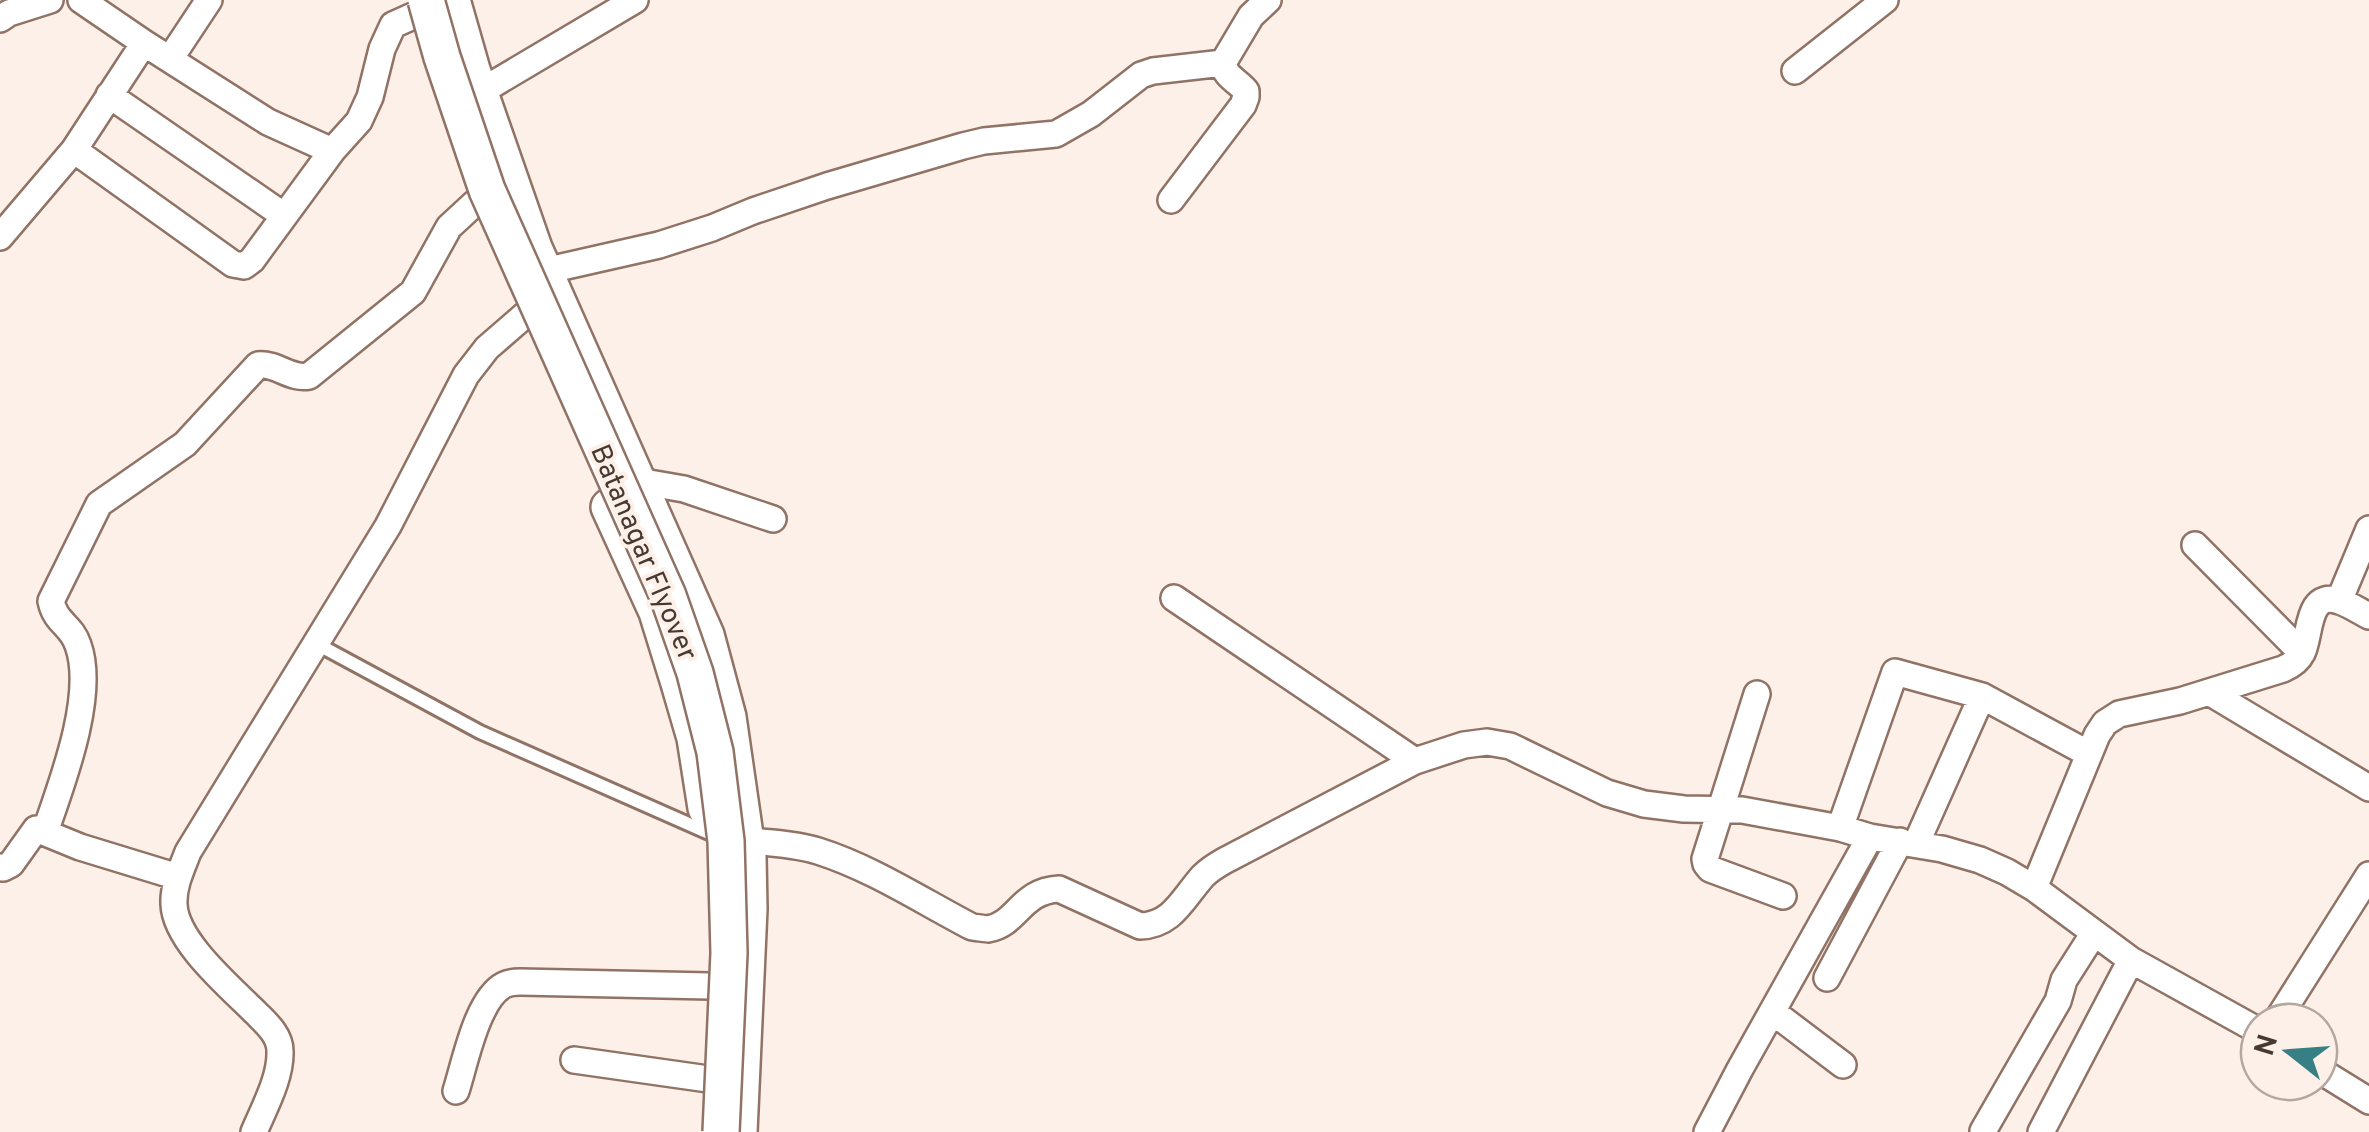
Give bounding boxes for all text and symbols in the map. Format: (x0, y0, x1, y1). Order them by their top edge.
street label: Batanagar Flyover (580, 440, 704, 667)
north arrow (2239, 1002, 2339, 1102)
text: N (2248, 1031, 2288, 1060)

